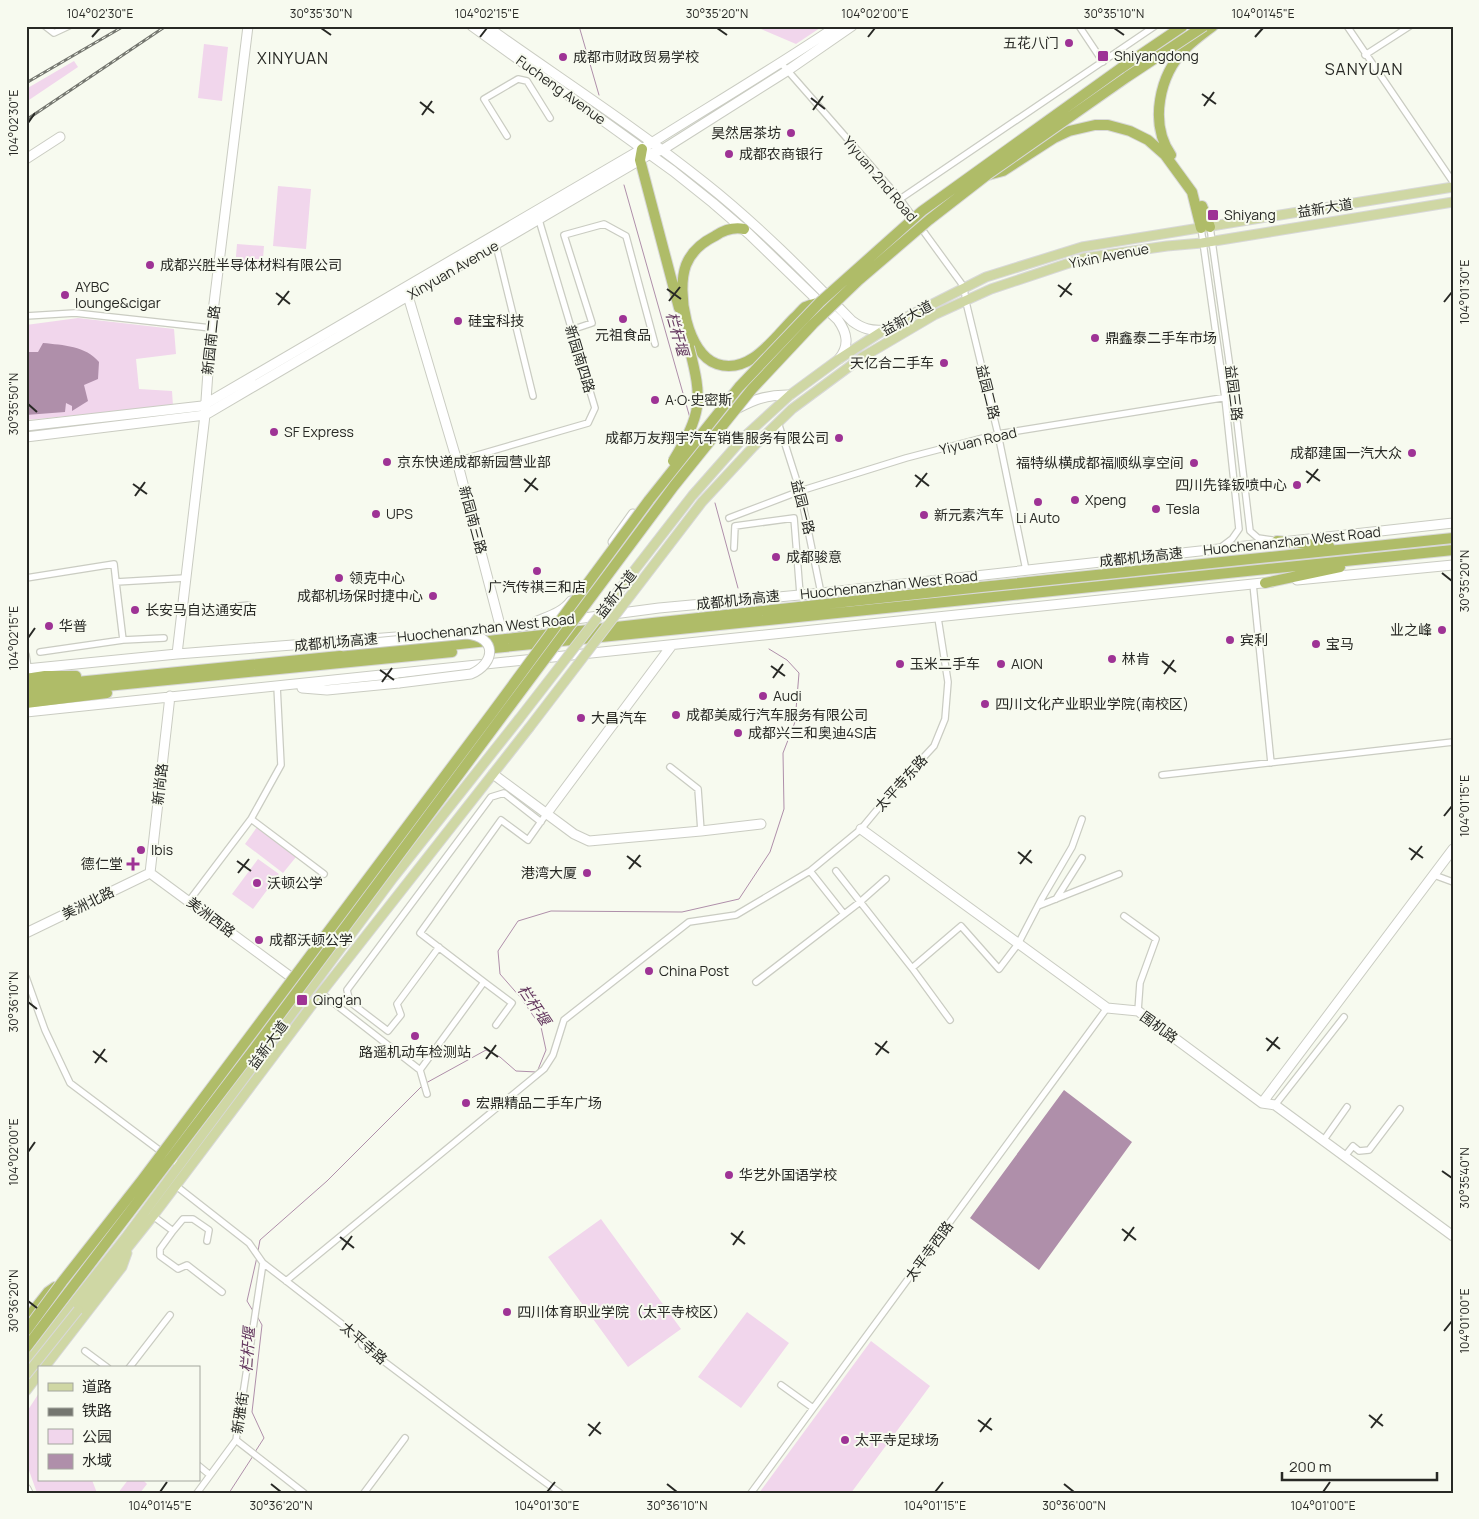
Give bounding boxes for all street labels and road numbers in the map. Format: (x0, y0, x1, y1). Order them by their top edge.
street label: Fucheng Avenue (513, 51, 610, 129)
street label: Yiyuan 2nd Road (839, 132, 922, 225)
street label: 益新大道 (1296, 194, 1354, 221)
street label: Xinyuan Avenue (404, 236, 502, 303)
street label: Yixin Avenue (1067, 238, 1150, 273)
street label: 益新大道 (878, 296, 936, 339)
street label: 新园南二路 (197, 304, 224, 376)
street label: 新园南四路 (561, 323, 600, 395)
street label: 益园二路 (972, 362, 1004, 421)
street label: 益园三路 (1222, 364, 1247, 422)
street label: Yiyuan Road (937, 422, 1018, 459)
street label: 益园一路 (787, 477, 819, 536)
street label: 新园南三路 (455, 484, 492, 556)
street label: Huochenanzhan West Road (1202, 522, 1382, 559)
street label: 成都机场高速 (1098, 543, 1184, 570)
street label: 益新大道 (591, 566, 640, 622)
street label: Huochenanzhan West Road (799, 566, 979, 603)
street label: 成都机场高速 (695, 586, 781, 613)
street label: Huochenanzhan West Road (396, 609, 576, 646)
street label: 成都机场高速 (293, 628, 379, 655)
street label: 太平寺东路 (870, 750, 931, 815)
street label: 新尚路 (148, 762, 171, 806)
street label: 美洲北路 (58, 882, 117, 923)
street label: 美洲西路 (183, 892, 239, 941)
street label: 围机路 (1137, 1007, 1182, 1047)
street label: 益新大道 (243, 1016, 292, 1073)
street label: 太平寺西路 (900, 1217, 957, 1285)
street label: 太平寺路 (337, 1317, 392, 1368)
street label: 新雅街 (227, 1391, 252, 1435)

